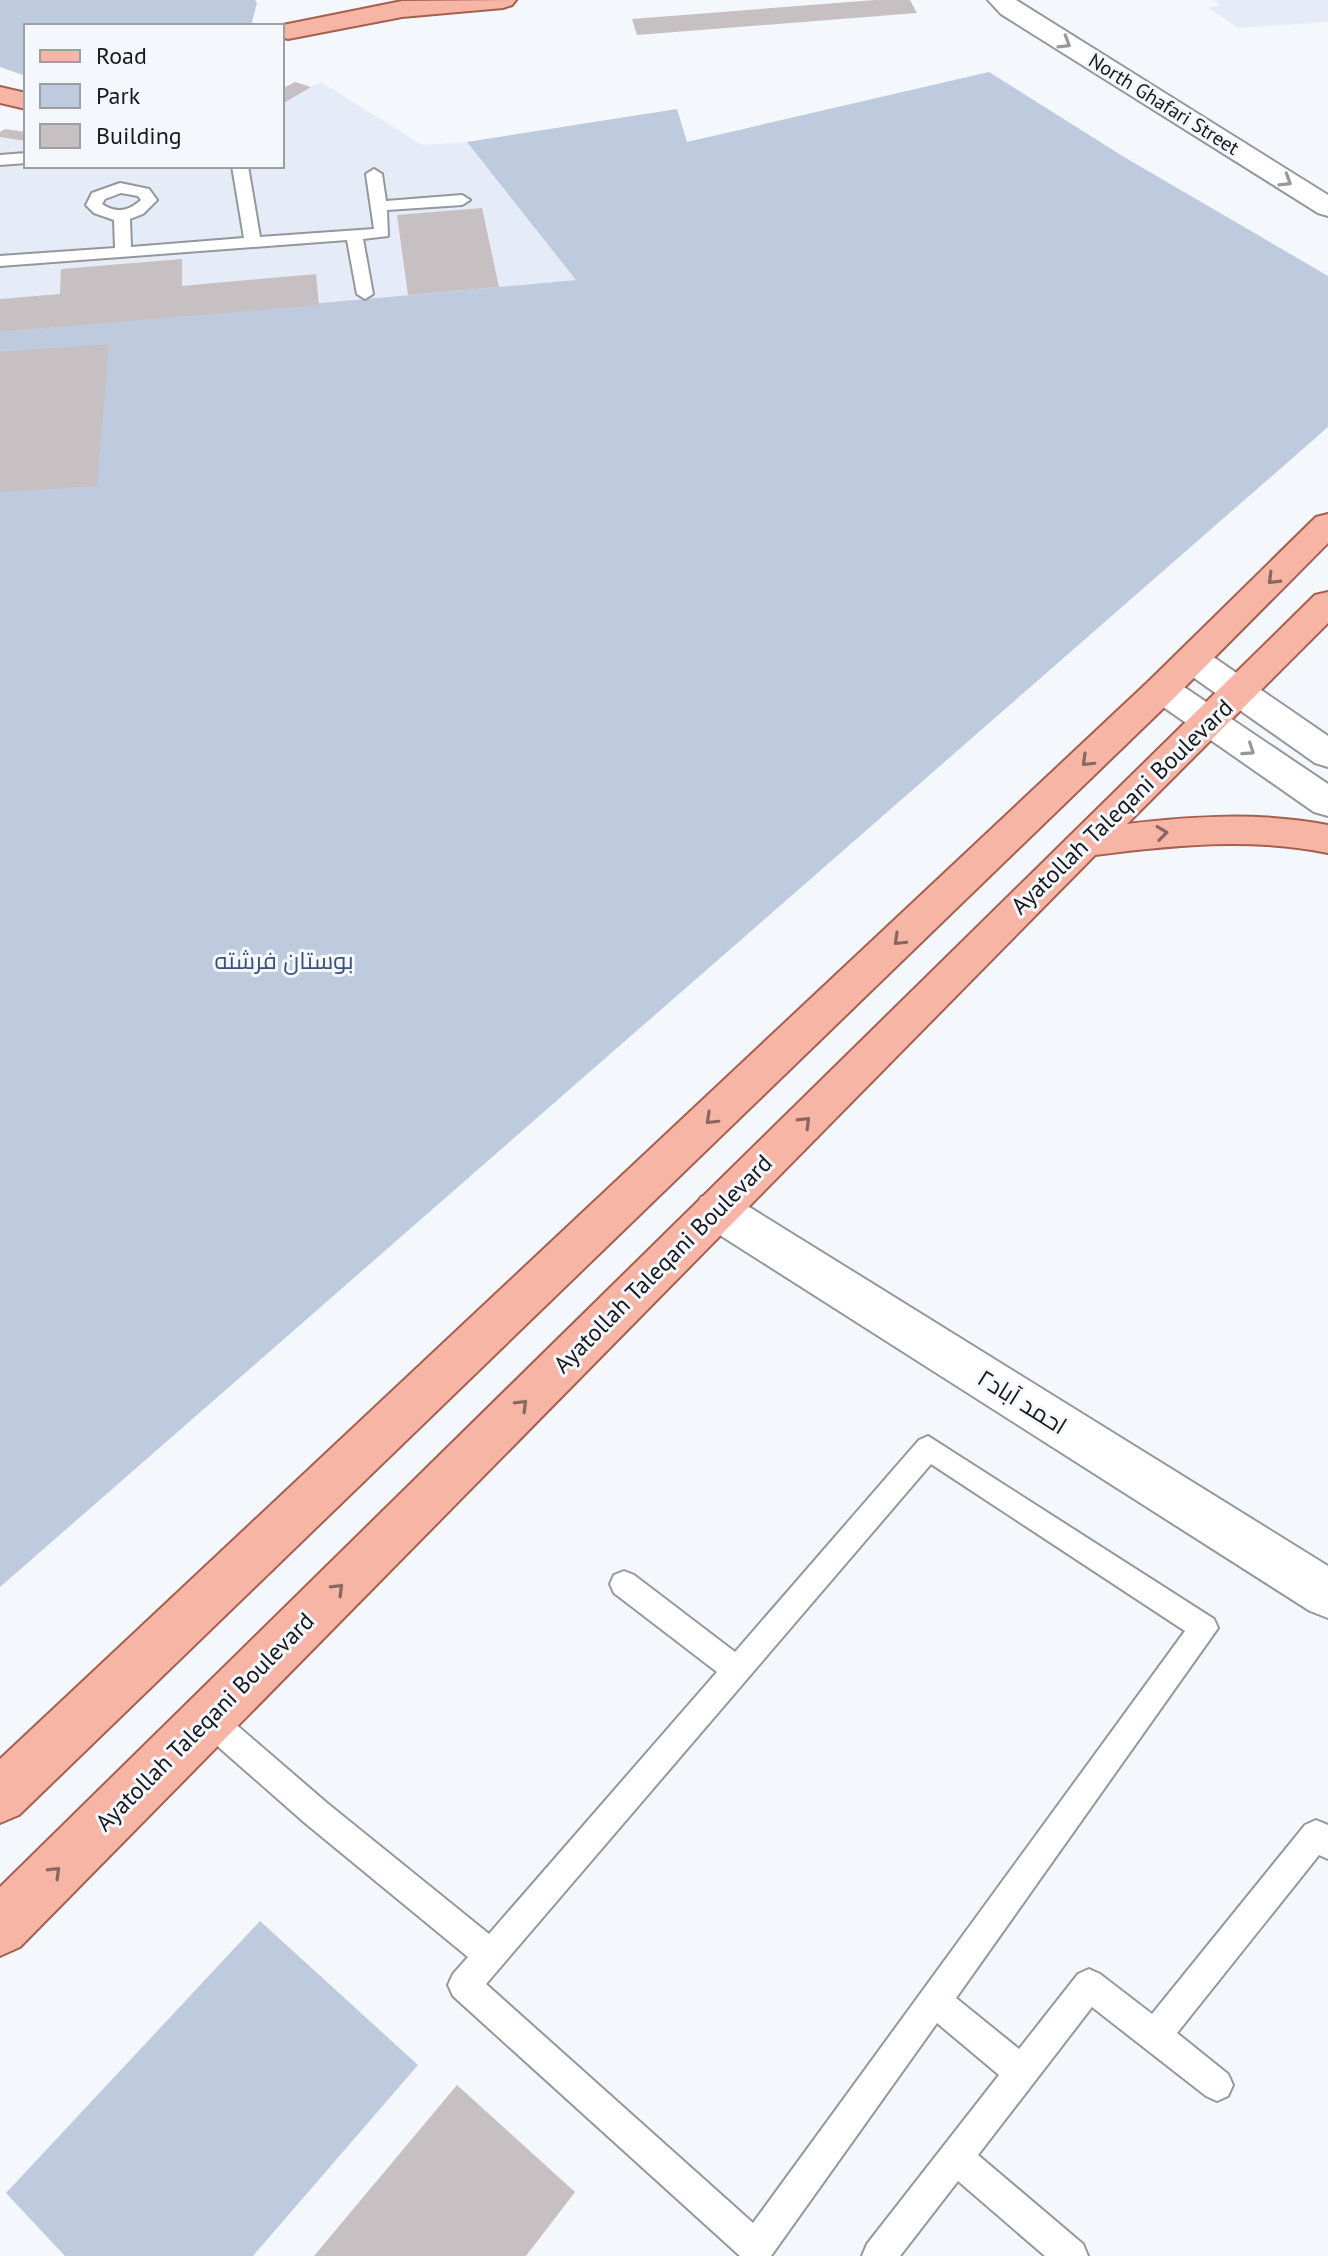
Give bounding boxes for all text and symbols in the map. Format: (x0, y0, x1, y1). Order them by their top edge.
legend (24, 24, 284, 168)
one-way arrow (1057, 33, 1071, 48)
text: Road (96, 40, 147, 71)
street label: North Ghafari Street (1084, 47, 1244, 161)
text: Park (96, 80, 141, 111)
text: Building (96, 120, 182, 151)
one-way arrow (1277, 171, 1292, 186)
one-way arrow (1268, 570, 1282, 584)
street label: Ayatollah Taleqani Boulevard (1004, 692, 1239, 921)
one-way arrow (1240, 740, 1255, 755)
one-way arrow (1082, 751, 1096, 766)
one-way arrow (1155, 825, 1168, 842)
one-way arrow (894, 931, 908, 945)
park label: بوستان فرشته (214, 945, 354, 976)
one-way arrow (706, 1110, 720, 1125)
one-way arrow (796, 1117, 810, 1131)
street label: Ayatollah Taleqani Boulevard (547, 1148, 779, 1380)
street label: احمد آباد۲ (972, 1362, 1073, 1441)
one-way arrow (513, 1400, 527, 1414)
one-way arrow (329, 1584, 343, 1598)
street label: Ayatollah Taleqani Boulevard (89, 1606, 321, 1838)
one-way arrow (46, 1866, 60, 1881)

